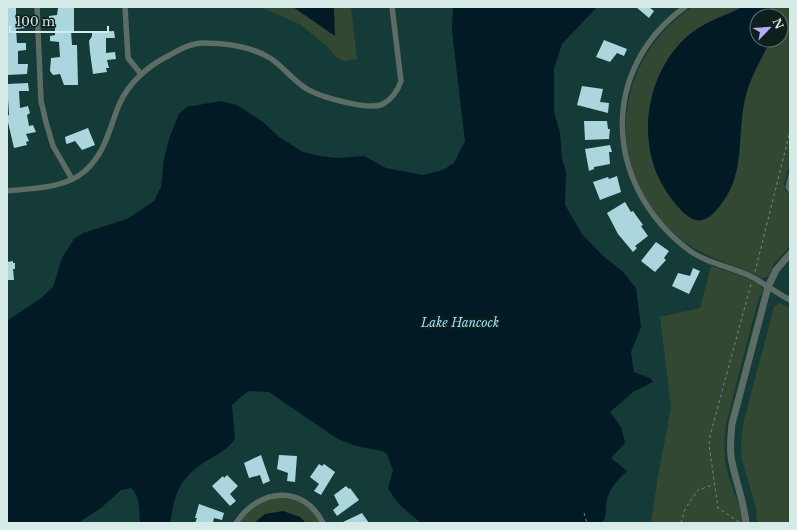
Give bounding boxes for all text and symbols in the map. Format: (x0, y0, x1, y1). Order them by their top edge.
scale bar (10, 8, 108, 34)
north arrow (749, 8, 789, 48)
text: 100 m (16, 14, 55, 29)
text: N (770, 16, 787, 32)
water label: Lake Hancock (420, 315, 499, 330)

